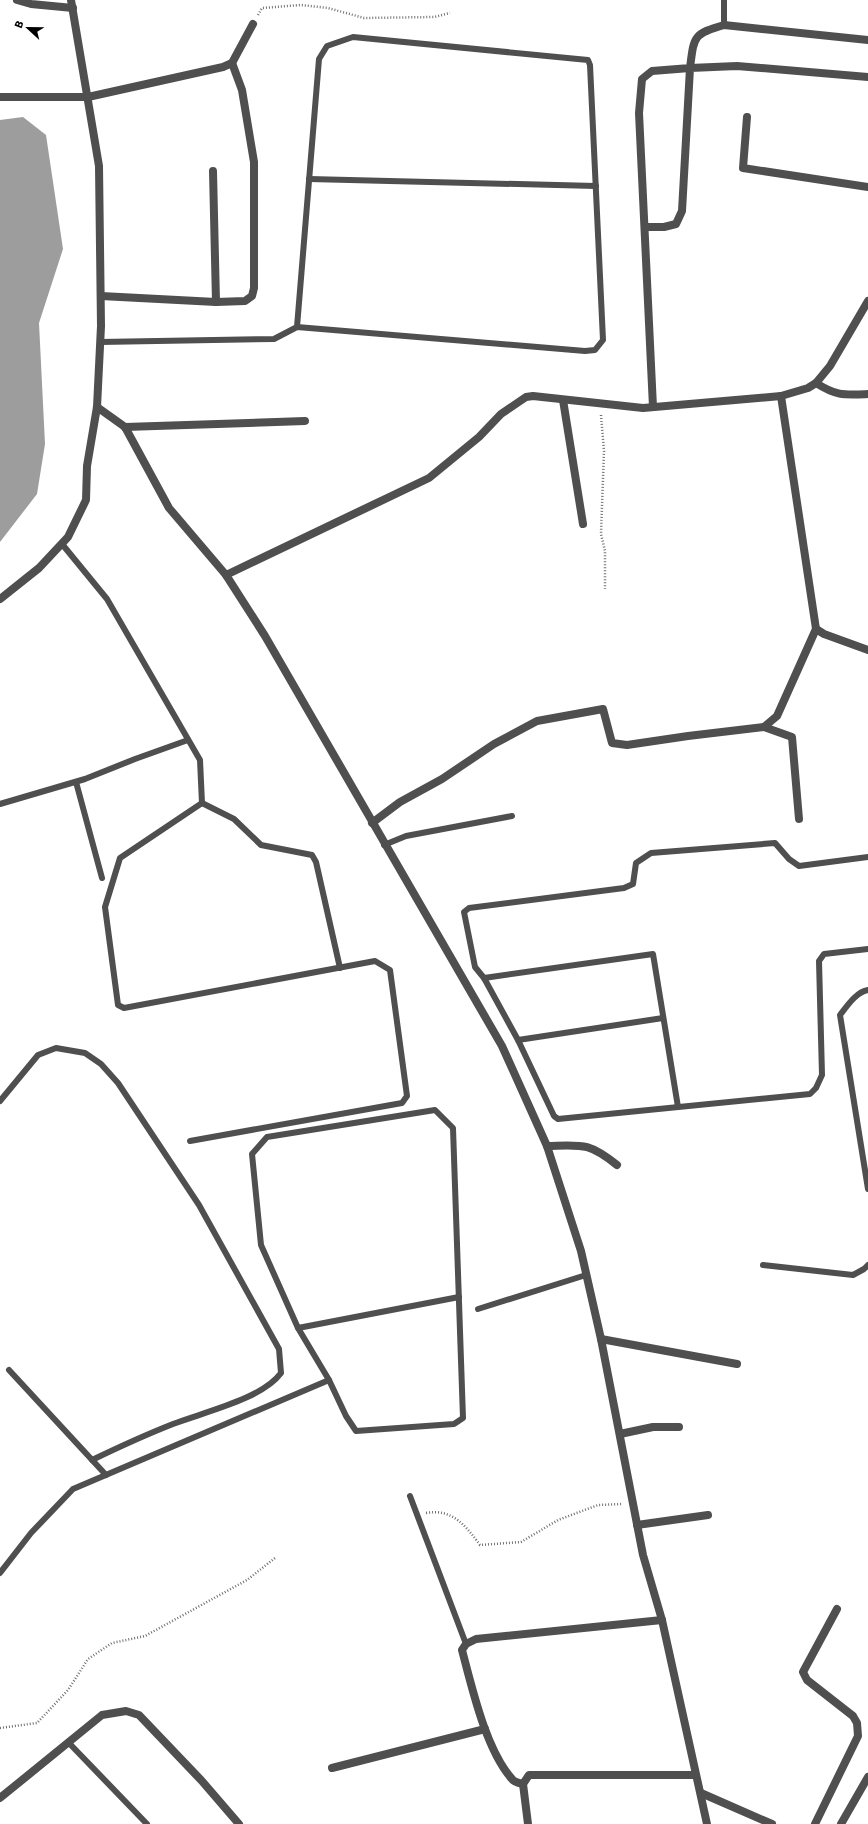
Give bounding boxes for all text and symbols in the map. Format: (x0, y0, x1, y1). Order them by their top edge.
north arrow (8, 8, 48, 48)
text: B (12, 19, 27, 30)

